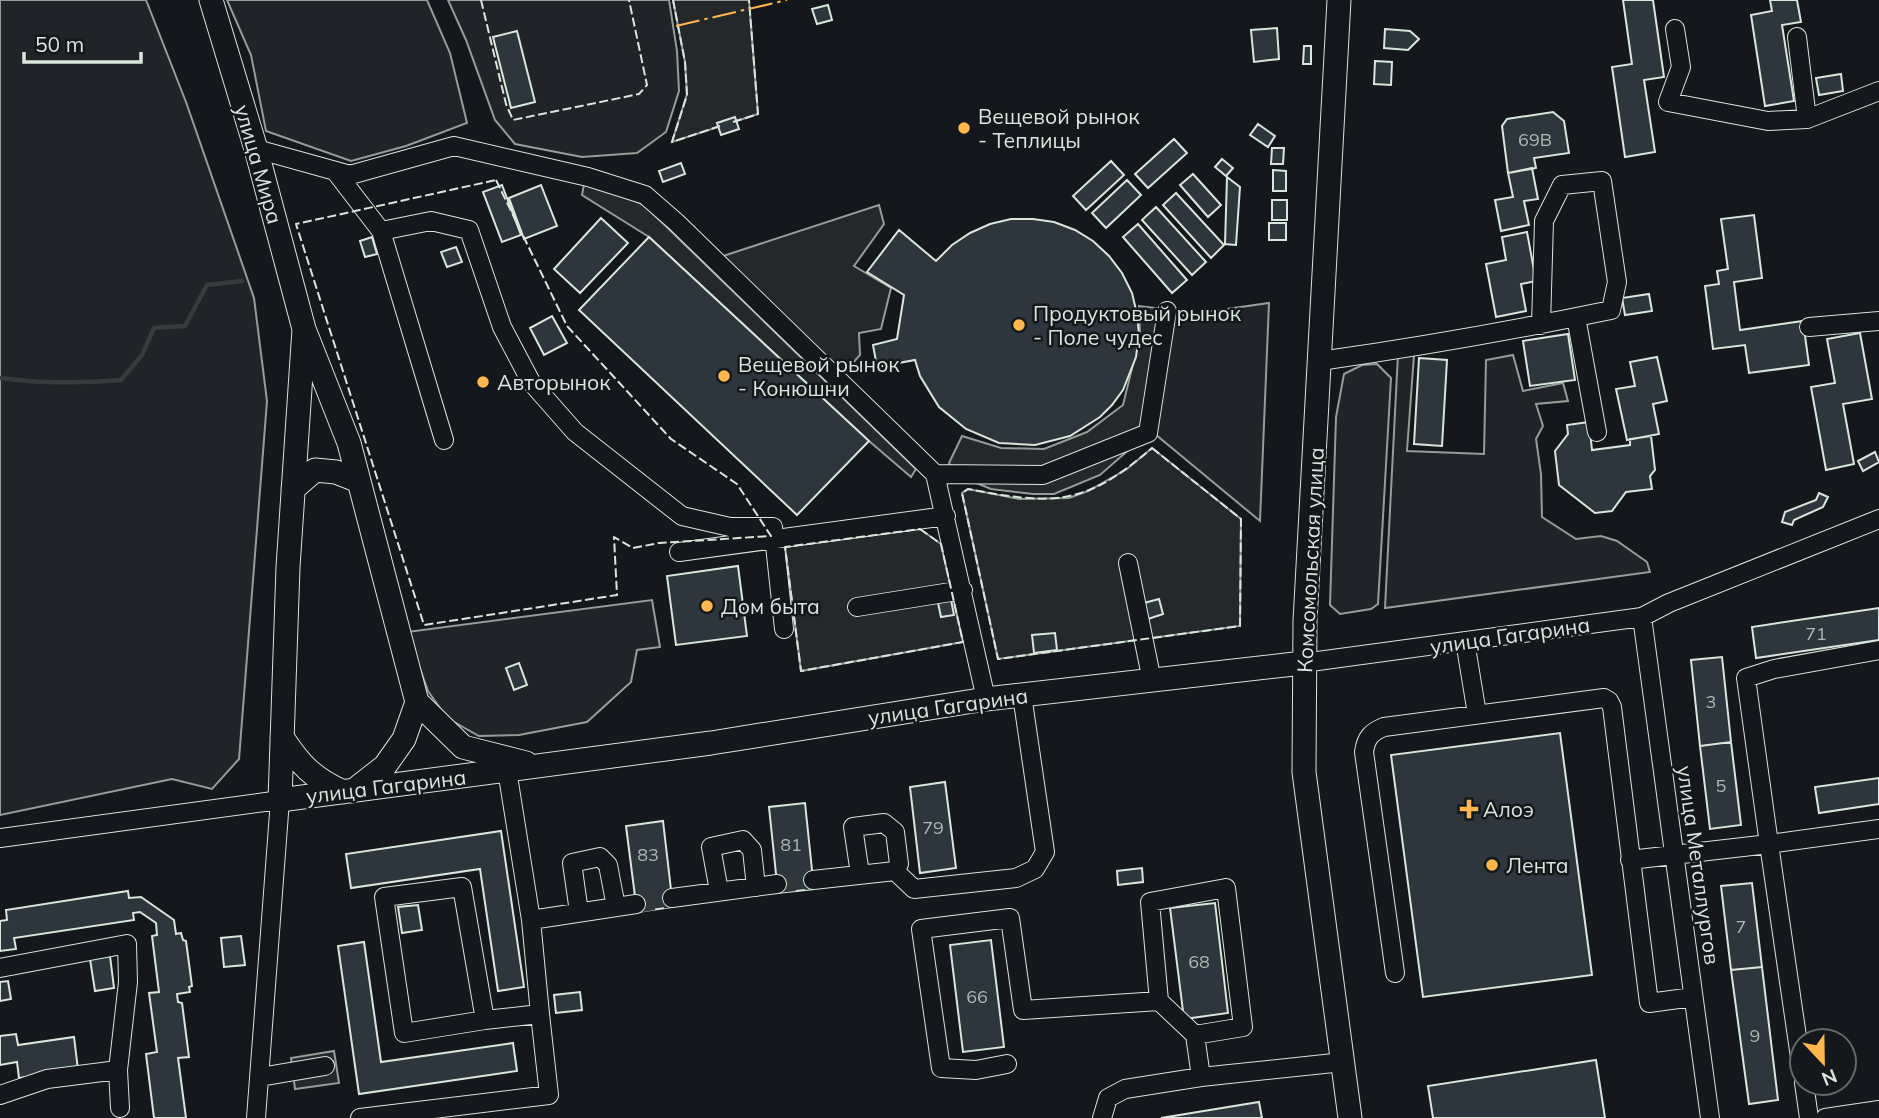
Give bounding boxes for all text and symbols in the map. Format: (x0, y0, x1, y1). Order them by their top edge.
scale bar (24, 21, 142, 65)
text: 50 m (35, 31, 84, 57)
street label: улица Мира (230, 101, 288, 227)
place label: Вещевой рынок - Теплицы (978, 103, 1140, 153)
marker: Вещевой рынок - Теплицы (956, 120, 972, 136)
house number: 69В (1518, 128, 1552, 151)
place label: Продуктовый рынок - Поле чудес (1033, 300, 1242, 350)
marker: Продуктовый рынок - Поле чудес (1011, 317, 1027, 333)
place label: Вещевой рынок - Конюшни (738, 351, 900, 401)
marker: Вещевой рынок - Конюшни (716, 368, 732, 384)
place label: Авторынок (497, 369, 611, 395)
marker: Авторынок (475, 374, 491, 390)
street label: Комсомольская улица (1291, 447, 1329, 673)
place label: Дом быта (721, 593, 820, 619)
marker: Дом быта (699, 598, 715, 614)
street label: улица Гагарина (1428, 611, 1592, 659)
house number: 71 (1805, 622, 1827, 645)
street label: улица Гагарина (866, 682, 1030, 730)
house number: 3 (1706, 690, 1716, 713)
street label: улица Гагарина (304, 763, 468, 809)
street label: улица Металлургов (1672, 764, 1726, 966)
house number: 5 (1716, 774, 1727, 797)
place label: Алоэ (1483, 796, 1534, 822)
marker: Алоэ (1461, 801, 1477, 817)
house number: 79 (922, 816, 944, 839)
house number: 81 (780, 833, 802, 856)
house number: 83 (637, 843, 659, 866)
place label: Лента (1506, 852, 1569, 878)
marker: Лента (1484, 857, 1500, 873)
house number: 7 (1736, 915, 1746, 938)
house number: 68 (1188, 950, 1210, 973)
house number: 66 (966, 985, 988, 1008)
house number: 9 (1750, 1024, 1760, 1047)
north arrow (1788, 1027, 1858, 1097)
text: N (1818, 1064, 1841, 1092)

